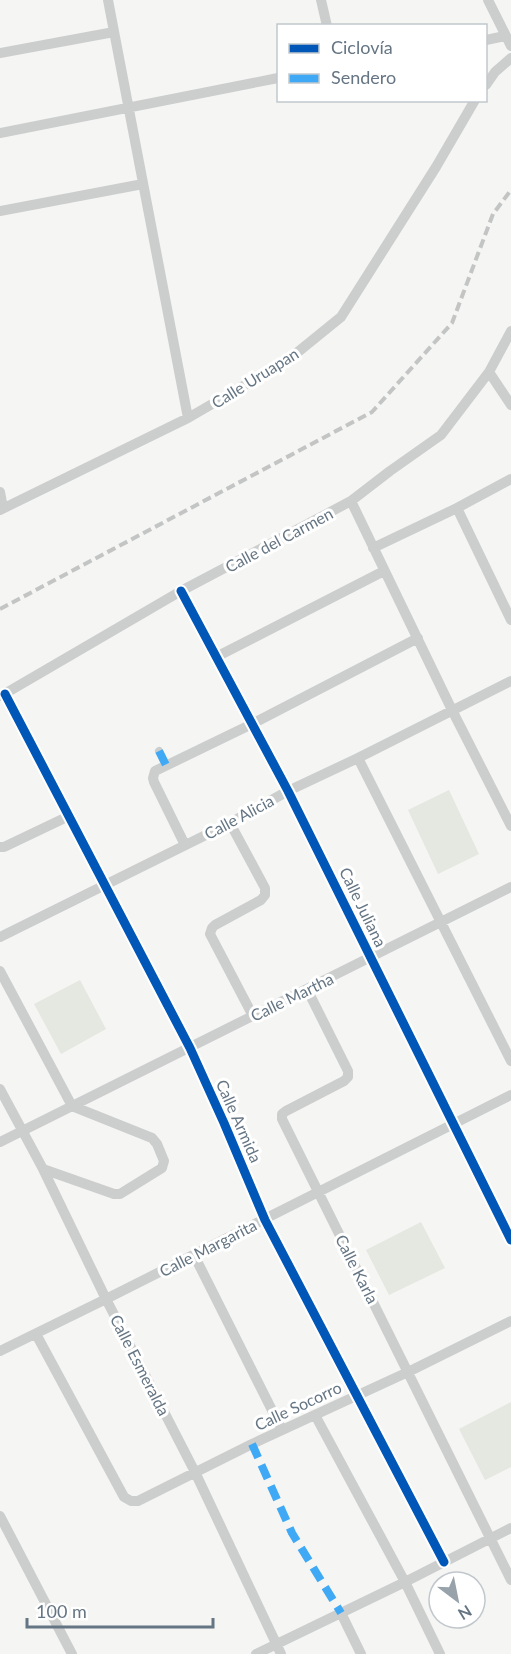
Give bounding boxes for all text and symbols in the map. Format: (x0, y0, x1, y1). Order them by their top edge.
legend (277, 24, 487, 102)
text: Ciclovía (331, 36, 393, 58)
text: Sendero (331, 66, 396, 88)
street label: Calle Uruapan (208, 343, 302, 412)
street label: Calle del Carmen (222, 503, 336, 576)
street label: Calle Alicia (201, 790, 277, 843)
street label: Calle Juliana (336, 864, 391, 950)
street label: Calle Martha (247, 968, 336, 1025)
street label: Calle Armida (213, 1076, 266, 1165)
street label: Calle Margarita (156, 1215, 260, 1280)
street label: Calle Karla (332, 1231, 383, 1306)
street label: Calle Esmeralda (107, 1311, 174, 1418)
street label: Calle Socorro (251, 1377, 344, 1434)
north arrow (427, 1570, 487, 1630)
scale bar (27, 1591, 213, 1629)
text: 100 m (36, 1600, 87, 1622)
text: N (455, 1602, 475, 1624)

